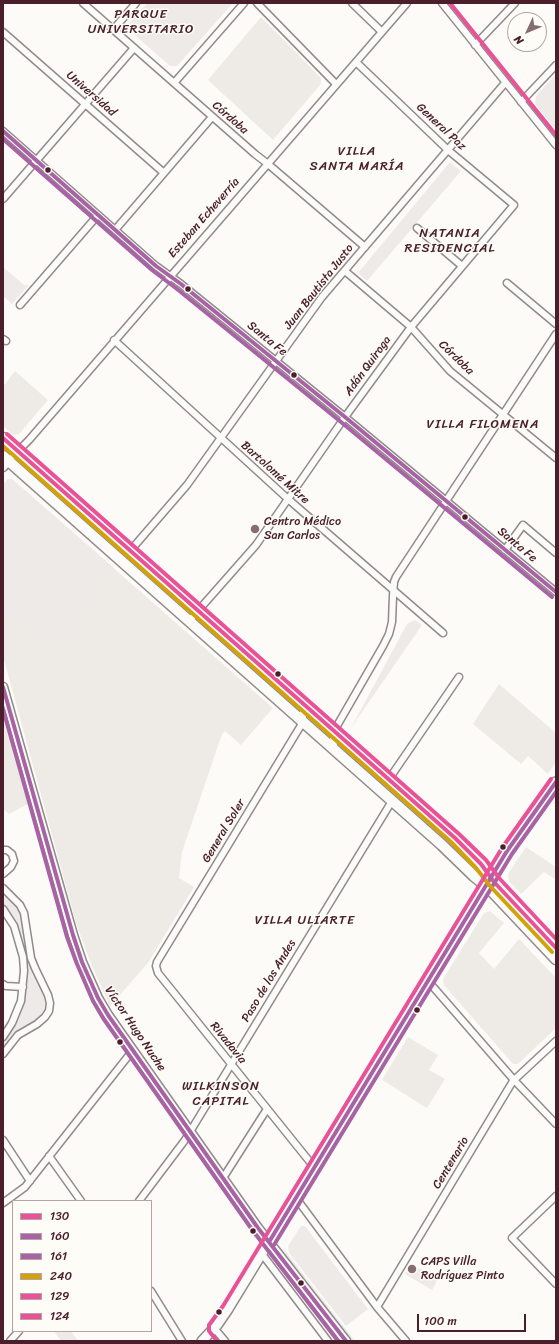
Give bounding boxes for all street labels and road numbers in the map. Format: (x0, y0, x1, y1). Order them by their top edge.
street label: Universidad (63, 68, 119, 120)
street label: Córdoba (209, 98, 251, 138)
street label: General Paz (413, 100, 469, 154)
street label: Esteban Echeverría (165, 175, 243, 261)
street label: Juan Bautista Justo (281, 241, 357, 333)
street label: Santa Fe (244, 319, 290, 359)
street label: Adán Quiroga (342, 333, 394, 399)
street label: Córdoba (435, 338, 477, 378)
street label: Bartolomé Mitre (238, 438, 312, 508)
street label: Santa Fe (494, 524, 540, 566)
street label: General Soler (199, 796, 249, 866)
street label: Paso de los Andes (239, 937, 299, 1025)
street label: Víctor Hugo Nuche (101, 984, 169, 1074)
street label: Rivadavia (207, 1019, 249, 1067)
street label: Centenario (430, 1134, 472, 1192)

